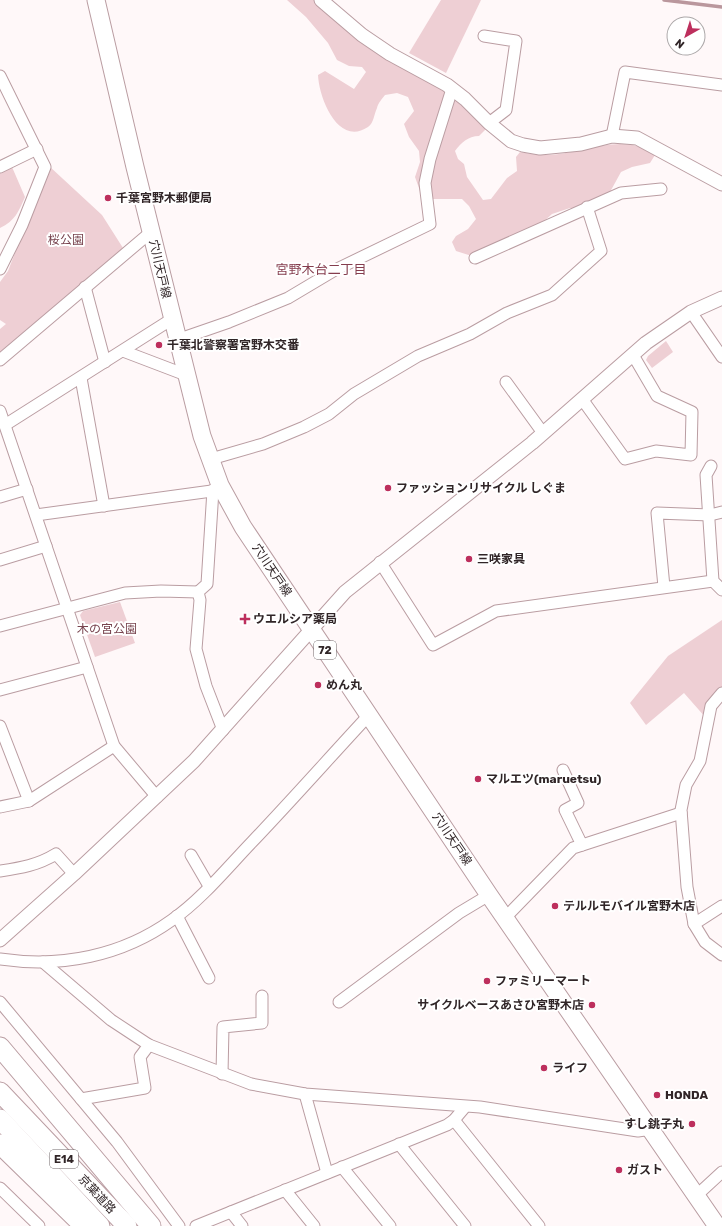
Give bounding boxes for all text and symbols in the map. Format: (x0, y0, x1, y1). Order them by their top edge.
north arrow (666, 16, 706, 56)
text: N (673, 36, 687, 51)
place label: 千葉宮野木郵便局 (116, 191, 212, 205)
marker: 千葉宮野木郵便局 (103, 193, 113, 203)
park label: 桜公園 (48, 233, 84, 247)
street label: 穴川天戸線 (146, 238, 174, 300)
district label: 宮野木台二丁目 (275, 262, 367, 277)
place label: 千葉北警察署宮野木交番 (167, 338, 300, 352)
marker: 千葉北警察署宮野木交番 (154, 340, 164, 350)
place label: ファッションリサイクル しぐま (396, 481, 566, 495)
marker: ファッションリサイクル しぐま (383, 483, 393, 493)
street label: 穴川天戸線 (249, 541, 295, 599)
place label: 三咲家具 (477, 552, 525, 566)
marker: 三咲家具 (464, 554, 474, 564)
place label: ウエルシア薬局 (253, 612, 337, 626)
marker: ウエルシア薬局 (240, 614, 250, 624)
park label: 木の宮公園 (77, 622, 137, 636)
road number: 72 (314, 641, 336, 659)
place label: めん丸 (326, 678, 362, 692)
marker: めん丸 (313, 680, 323, 690)
place label: マルエツ(maruetsu) (486, 772, 602, 786)
marker: マルエツ(maruetsu) (473, 774, 483, 784)
street label: 穴川天戸線 (429, 810, 475, 868)
place label: テルルモバイル宮野木店 (563, 899, 695, 913)
marker: テルルモバイル宮野木店 (550, 901, 560, 911)
place label: ファミリーマート (495, 974, 591, 988)
marker: ファミリーマート (482, 976, 492, 986)
place label: サイクルベースあさひ宮野木店 (417, 998, 584, 1012)
marker: サイクルベースあさひ宮野木店 (587, 1000, 597, 1010)
place label: ライフ (552, 1061, 588, 1075)
marker: ライフ (539, 1063, 549, 1073)
place label: HONDA (665, 1088, 709, 1102)
marker: HONDA (652, 1090, 662, 1100)
place label: すし銚子丸 (624, 1117, 684, 1131)
marker: すし銚子丸 (687, 1119, 697, 1129)
road number: E14 (50, 1150, 78, 1168)
place label: ガスト (627, 1163, 663, 1177)
marker: ガスト (614, 1165, 624, 1175)
street label: 京葉道路 (76, 1172, 118, 1216)

